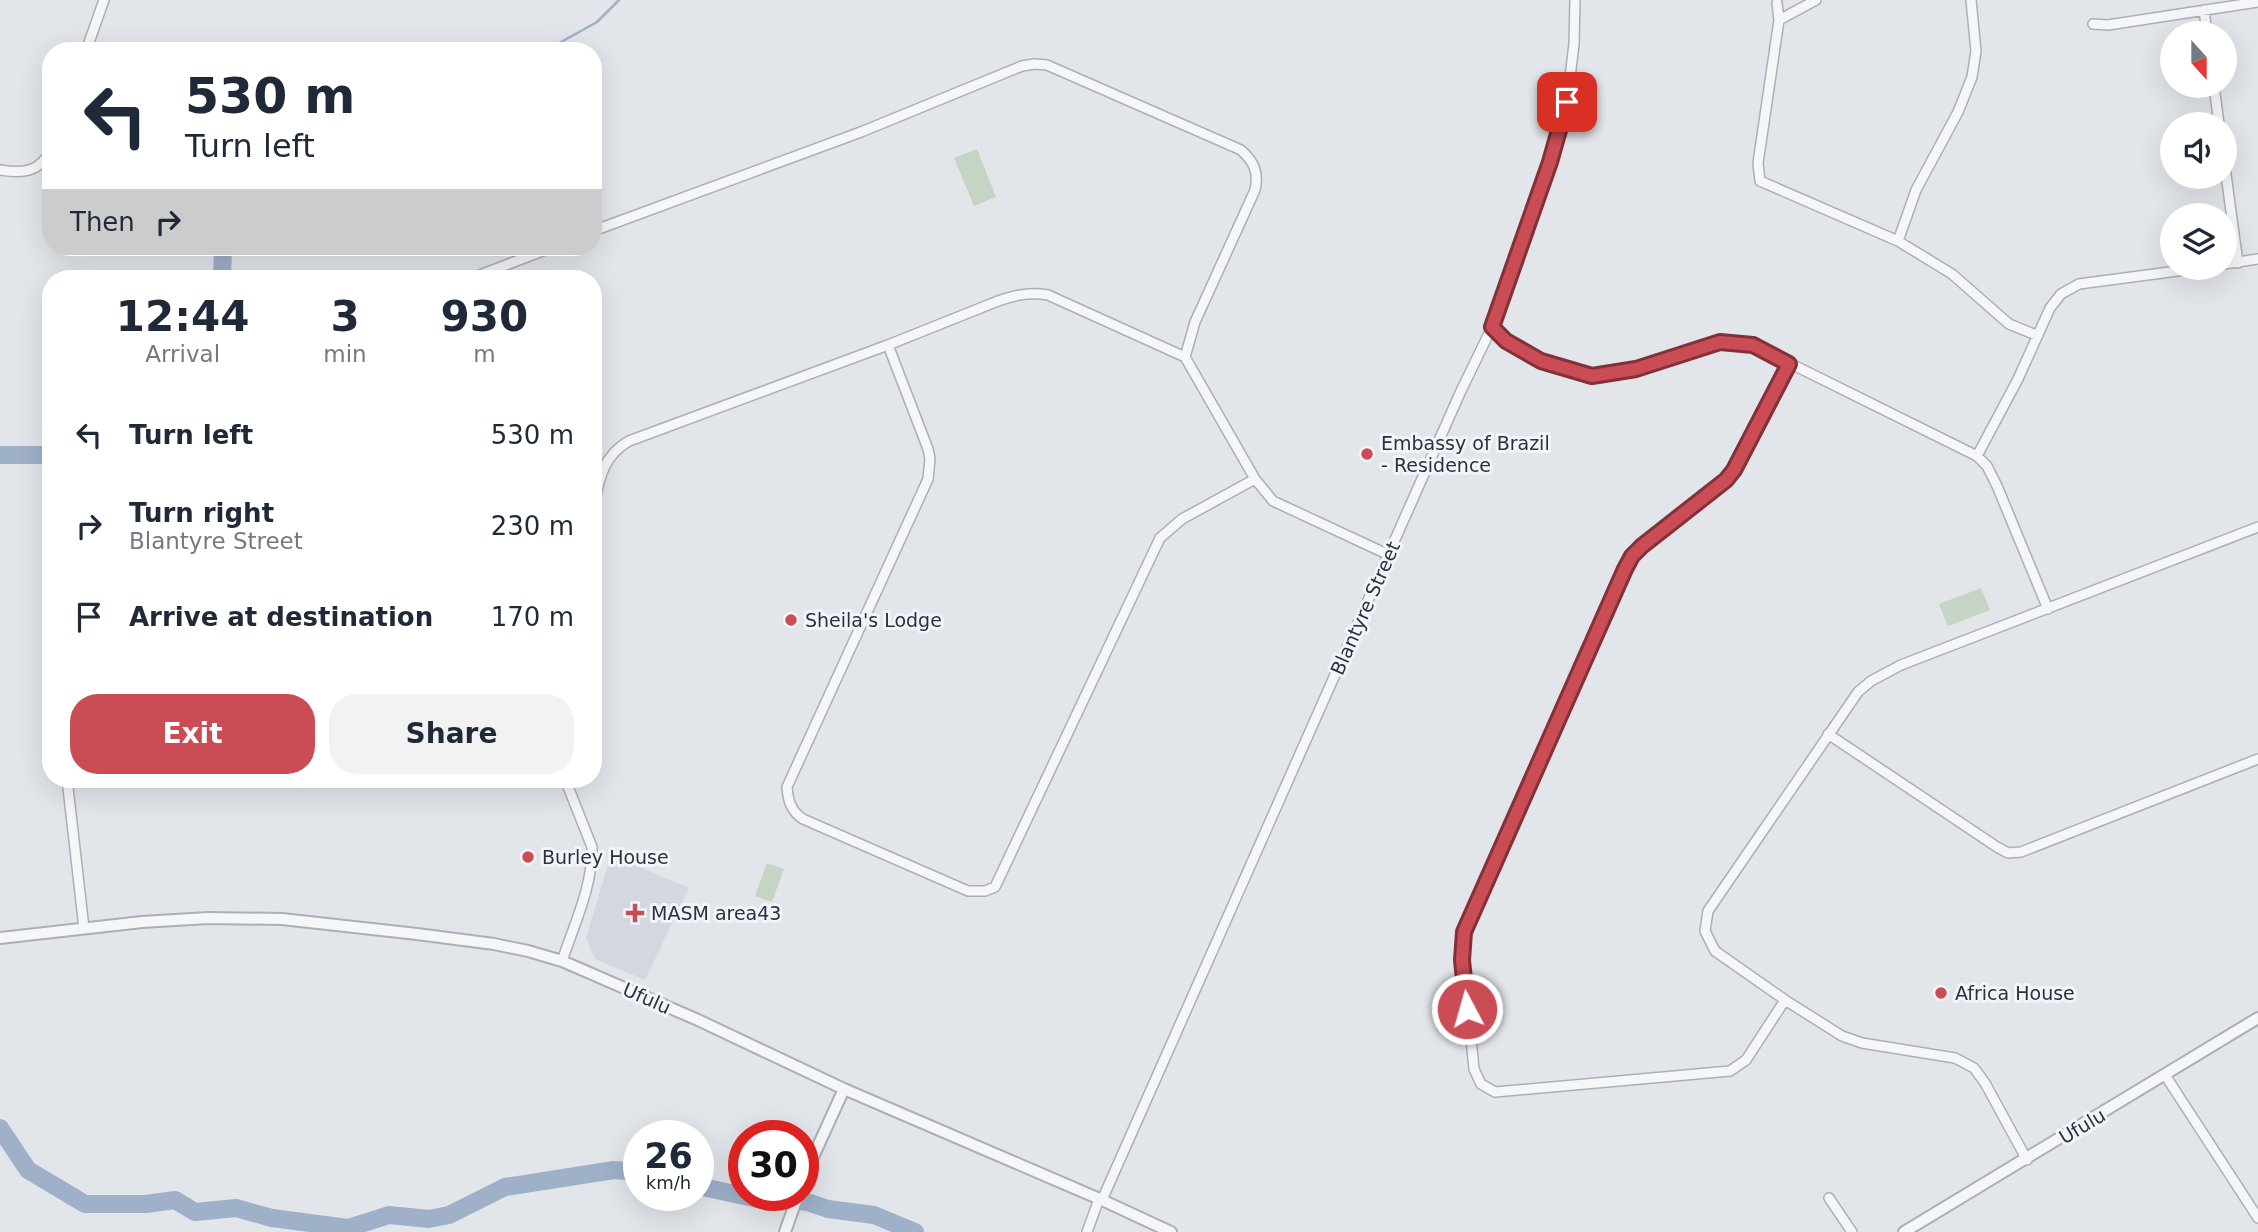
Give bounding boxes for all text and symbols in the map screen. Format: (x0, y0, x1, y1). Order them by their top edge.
north arrow (2160, 21, 2236, 98)
map controls (2160, 21, 2237, 280)
text: 530 m (185, 68, 355, 125)
icon: left (70, 70, 161, 161)
pin (1537, 72, 1597, 132)
icon: arrive (1548, 83, 1586, 121)
button: sound (2160, 112, 2237, 189)
text: Turn left (185, 127, 315, 165)
icon: right (149, 203, 187, 241)
button: layers (2160, 203, 2237, 280)
text: Then (70, 207, 135, 237)
text: 12:44 (116, 292, 250, 341)
text: 3 (330, 292, 360, 341)
text: 930 (441, 292, 528, 341)
text: Arrival (145, 341, 220, 367)
text: min (323, 341, 367, 367)
text: m (473, 341, 496, 367)
icon: left (70, 416, 108, 454)
text: Turn left (129, 420, 253, 450)
text: 530 m (491, 420, 574, 450)
place label: Embassy of Brazil - Residence (1381, 432, 1550, 476)
marker: Embassy of Brazil - Residence (1359, 446, 1375, 462)
text: Turn right (129, 498, 274, 528)
icon: right (70, 507, 108, 545)
text: 230 m (491, 511, 574, 541)
text: Blantyre Street (129, 528, 303, 554)
street label: Blantyre Street (1326, 538, 1404, 678)
icon: arrive (70, 598, 108, 636)
text: Arrive at destination (129, 602, 433, 632)
text: 170 m (491, 602, 574, 632)
place label: Sheila's Lodge (805, 609, 942, 631)
marker: Sheila's Lodge (783, 612, 799, 628)
button: Exit (70, 694, 315, 774)
button: Share (329, 694, 574, 774)
place label: Burley House (542, 846, 669, 868)
marker: Burley House (520, 849, 536, 865)
place label: MASM area43 (651, 902, 781, 924)
marker: MASM area43 (625, 903, 645, 923)
position arrow (1430, 972, 1504, 1046)
street label: Ufulu (620, 978, 674, 1018)
place label: Africa House (1955, 982, 2075, 1004)
marker: Africa House (1933, 985, 1949, 1001)
street label: Ufulu (2055, 1104, 2109, 1148)
speed limit sign: 30 (728, 1120, 819, 1211)
text: 26 (644, 1136, 693, 1176)
text: km/h (646, 1172, 691, 1193)

